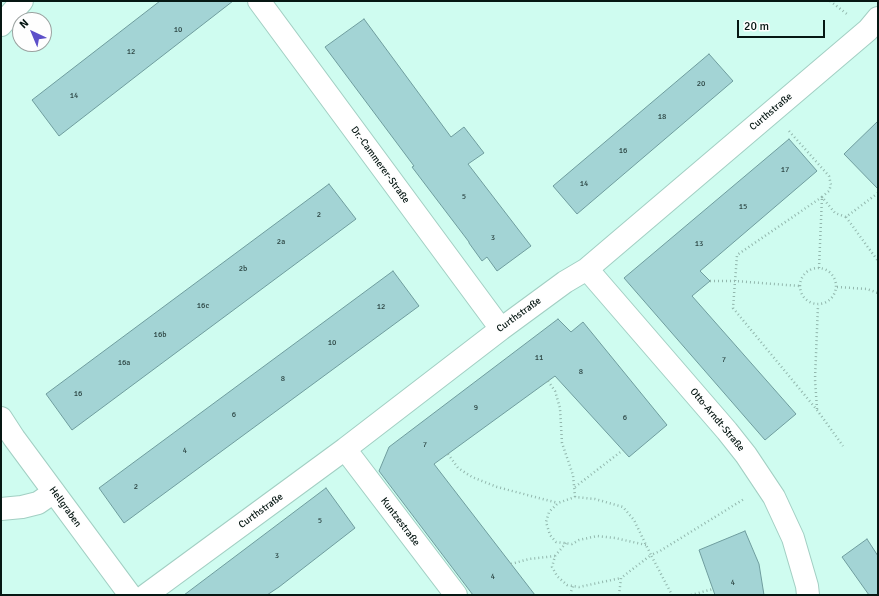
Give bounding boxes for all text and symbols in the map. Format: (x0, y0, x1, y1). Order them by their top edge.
north arrow (12, 12, 52, 52)
scale bar (739, 12, 827, 38)
text: N (17, 16, 31, 31)
text: 20 m (744, 19, 769, 34)
house number: 10 (174, 25, 182, 35)
house number: 12 (127, 47, 135, 57)
house number: 20 (697, 79, 705, 89)
house number: 14 (70, 91, 78, 101)
street label: Curthstraße (747, 91, 795, 133)
house number: 18 (658, 112, 666, 122)
street label: Dr.-Cammerer-Straße (348, 124, 412, 206)
house number: 16 (619, 146, 627, 156)
house number: 17 (781, 165, 789, 175)
house number: 14 (580, 179, 588, 189)
house number: 5 (462, 192, 466, 202)
house number: 15 (739, 202, 747, 212)
house number: 2 (317, 210, 321, 220)
house number: 3 (491, 233, 495, 243)
house number: 2a (277, 237, 285, 247)
house number: 13 (695, 239, 703, 249)
house number: 2b (239, 264, 247, 274)
street label: Curthstraße (494, 295, 544, 335)
house number: 16c (197, 301, 209, 311)
house number: 12 (377, 302, 385, 312)
house number: 16b (154, 330, 166, 340)
house number: 10 (328, 338, 336, 348)
house number: 11 (535, 353, 543, 363)
house number: 7 (722, 355, 726, 365)
house number: 16a (118, 358, 130, 368)
house number: 8 (579, 367, 583, 377)
house number: 8 (281, 374, 285, 384)
street label: Otto-Arndt-Straße (687, 386, 747, 454)
house number: 16 (74, 389, 82, 399)
house number: 9 (474, 403, 478, 413)
house number: 6 (232, 410, 236, 420)
house number: 6 (623, 413, 627, 423)
house number: 7 (423, 440, 427, 450)
house number: 4 (183, 446, 187, 456)
house number: 2 (134, 482, 138, 492)
street label: Hellgraben (46, 484, 84, 530)
street label: Curthstraße (236, 491, 286, 531)
street label: Kuntzestraße (378, 495, 422, 549)
house number: 5 (318, 516, 322, 526)
house number: 3 (275, 551, 279, 561)
house number: 4 (491, 572, 495, 582)
house number: 4 (731, 578, 735, 588)

